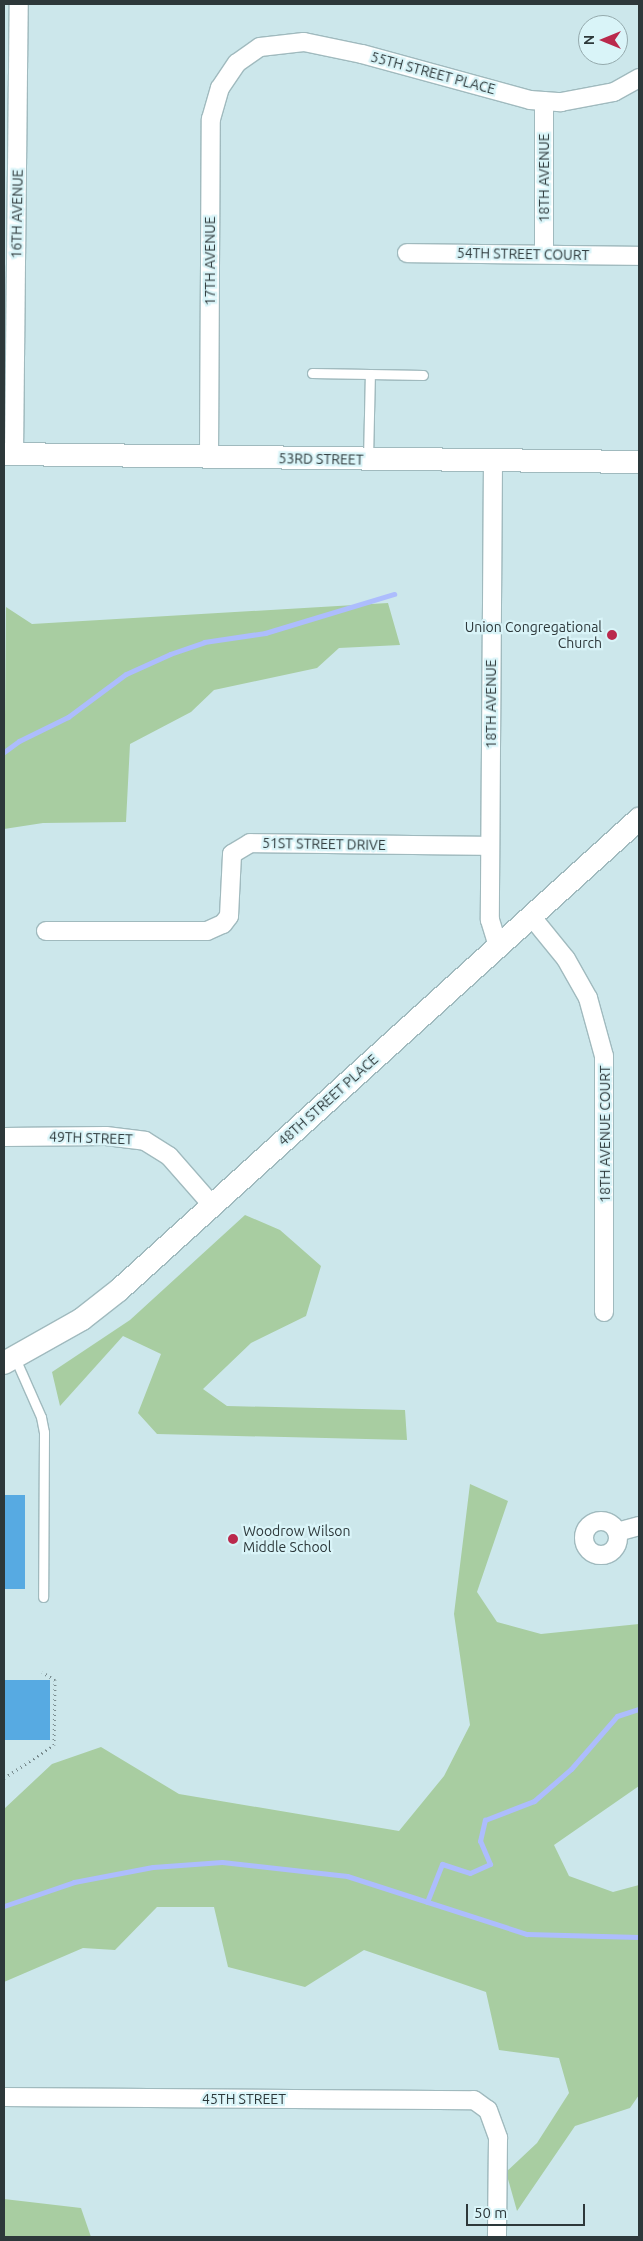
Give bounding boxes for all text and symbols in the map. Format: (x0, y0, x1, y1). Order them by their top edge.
north arrow (578, 15, 628, 65)
text: N (581, 35, 597, 45)
street label: 55TH STREET PLACE (369, 48, 497, 98)
street label: 18TH AVENUE (536, 133, 552, 223)
street label: 16TH AVENUE (8, 169, 26, 259)
street label: 17TH AVENUE (202, 216, 218, 306)
street label: 54TH STREET COURT (457, 244, 589, 264)
street label: 53RD STREET (278, 450, 364, 468)
place label: Union Congregational Church (465, 619, 602, 652)
marker: Union Congregational Church (606, 629, 618, 641)
street label: 18TH AVENUE (483, 659, 499, 749)
street label: 51ST STREET DRIVE (262, 835, 386, 853)
street label: 48TH STREET PLACE (275, 1051, 381, 1149)
street label: 18TH AVENUE COURT (597, 1065, 613, 1203)
street label: 49TH STREET (49, 1128, 133, 1148)
place label: Woodrow Wilson Middle School (243, 1523, 350, 1555)
marker: Woodrow Wilson Middle School (227, 1533, 239, 1545)
street label: 45TH STREET (202, 2091, 286, 2107)
scale bar (468, 2194, 587, 2226)
text: 50 m (474, 2204, 507, 2221)

